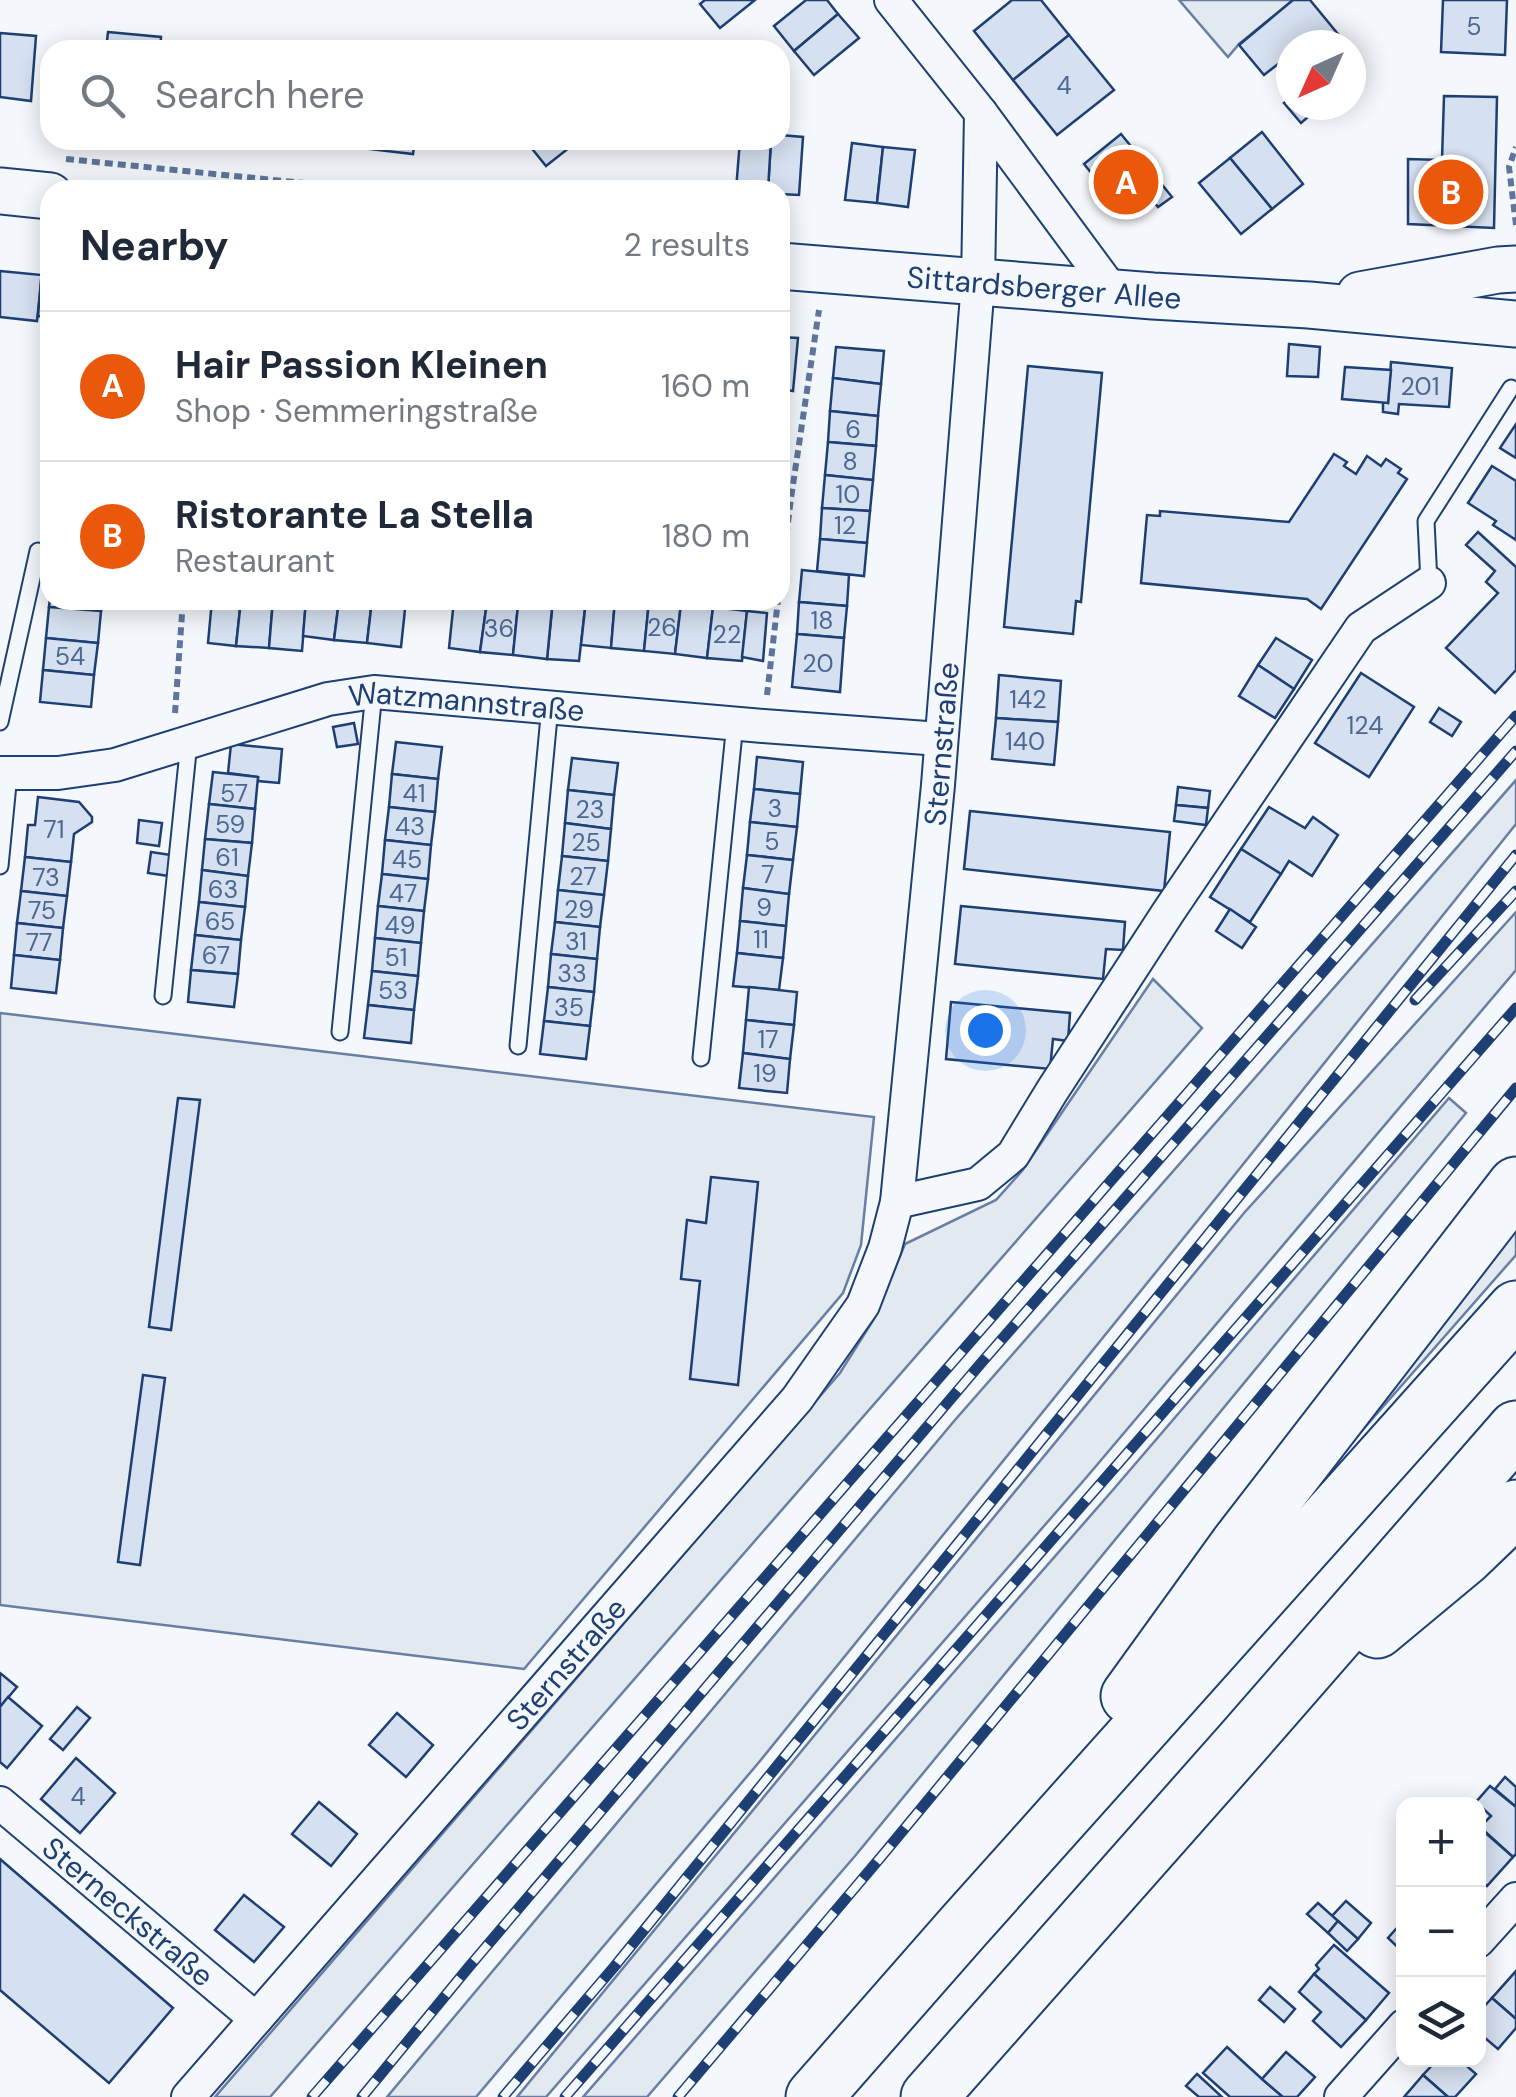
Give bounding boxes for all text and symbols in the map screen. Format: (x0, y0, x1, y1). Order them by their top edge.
house number: 5 (1466, 10, 1482, 43)
north arrow (1276, 30, 1366, 120)
search box (40, 40, 790, 150)
icon: search (75, 68, 130, 123)
house number: 4 (1056, 69, 1072, 102)
text: Search here (155, 70, 365, 120)
pin: A (1094, 144, 1158, 220)
pin: B (1418, 154, 1484, 230)
text: Nearby (80, 218, 229, 273)
text: 2 results (624, 224, 750, 266)
street label: Sittardsberger Allee (905, 257, 1182, 317)
text: Hair Passion Kleinen (175, 340, 548, 390)
text: A (101, 365, 124, 407)
text: 160 m (661, 365, 750, 407)
house number: 201 (1400, 370, 1440, 403)
text: Shop · Semmeringstraße (175, 390, 538, 432)
house number: 6 (845, 413, 861, 446)
house number: 8 (842, 445, 858, 478)
house number: 10 (836, 478, 860, 511)
text: Ristorante La Stella (175, 490, 534, 540)
house number: 12 (834, 509, 856, 542)
text: B (102, 515, 123, 557)
text: 180 m (662, 515, 750, 557)
text: Restaurant (175, 540, 335, 582)
house number: 18 (810, 604, 834, 637)
house number: 26 (647, 611, 677, 644)
house number: 36 (484, 612, 514, 645)
house number: 22 (713, 618, 741, 651)
house number: 54 (55, 640, 85, 673)
house number: 20 (802, 647, 834, 680)
street label: Sternstraße (915, 661, 967, 828)
street label: Watzmannstraße (346, 672, 586, 730)
house number: 142 (1009, 683, 1047, 716)
house number: 124 (1347, 709, 1383, 742)
house number: 140 (1005, 725, 1045, 758)
house number: 57 (220, 777, 248, 810)
house number: 41 (403, 777, 425, 810)
house number: 3 (768, 792, 782, 825)
house number: 23 (575, 793, 605, 826)
house number: 59 (215, 808, 245, 841)
house number: 43 (395, 810, 425, 843)
house number: 71 (43, 813, 65, 846)
house number: 5 (764, 825, 780, 858)
house number: 25 (571, 826, 601, 859)
house number: 61 (215, 841, 239, 874)
house number: 45 (392, 843, 422, 876)
house number: 7 (761, 858, 775, 891)
house number: 27 (569, 860, 597, 893)
house number: 73 (32, 861, 60, 894)
house number: 63 (208, 873, 238, 906)
house number: 47 (389, 877, 417, 910)
house number: 9 (756, 891, 772, 924)
house number: 29 (564, 893, 594, 926)
house number: 75 (28, 894, 56, 927)
house number: 65 (205, 905, 235, 938)
house number: 49 (385, 909, 415, 942)
house number: 11 (753, 923, 769, 956)
house number: 31 (565, 925, 587, 958)
house number: 77 (26, 926, 52, 959)
house number: 67 (202, 939, 230, 972)
house number: 51 (384, 941, 408, 974)
house number: 33 (557, 957, 587, 990)
house number: 53 (378, 974, 408, 1007)
house number: 35 (554, 991, 584, 1024)
your location (960, 1005, 1011, 1056)
house number: 17 (757, 1023, 779, 1056)
house number: 19 (753, 1057, 777, 1090)
street label: Sternstraße (497, 1589, 635, 1738)
house number: 4 (70, 1780, 86, 1813)
map controls (1396, 1797, 1486, 2067)
button: + (1396, 1797, 1486, 1887)
street label: Sterneckstraße (35, 1828, 222, 1995)
button: − (1396, 1887, 1486, 1977)
button: layers (1396, 1977, 1486, 2067)

